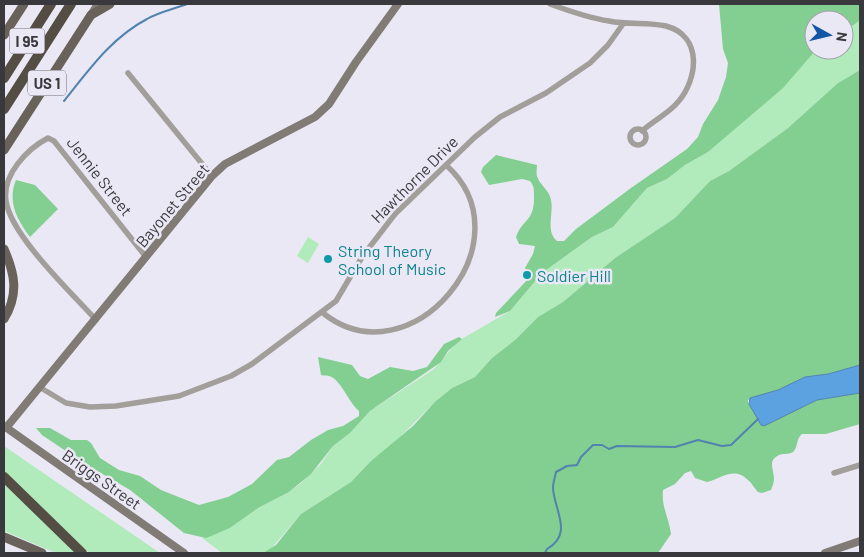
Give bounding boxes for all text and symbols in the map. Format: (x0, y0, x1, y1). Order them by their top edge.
north arrow (804, 10, 854, 60)
road number: I 95 (10, 28, 44, 54)
text: N (833, 31, 851, 43)
road number: US 1 (28, 70, 66, 96)
street label: Hawthorne Drive (367, 132, 461, 226)
street label: Jennie Street (63, 133, 137, 219)
street label: Bayonet Street (131, 159, 213, 251)
place label: String Theory School of Music (338, 241, 446, 278)
marker: String Theory School of Music (322, 253, 334, 265)
place label: Soldier Hill (537, 266, 611, 285)
marker: Soldier Hill (521, 269, 533, 281)
street label: Briggs Street (59, 445, 145, 513)

